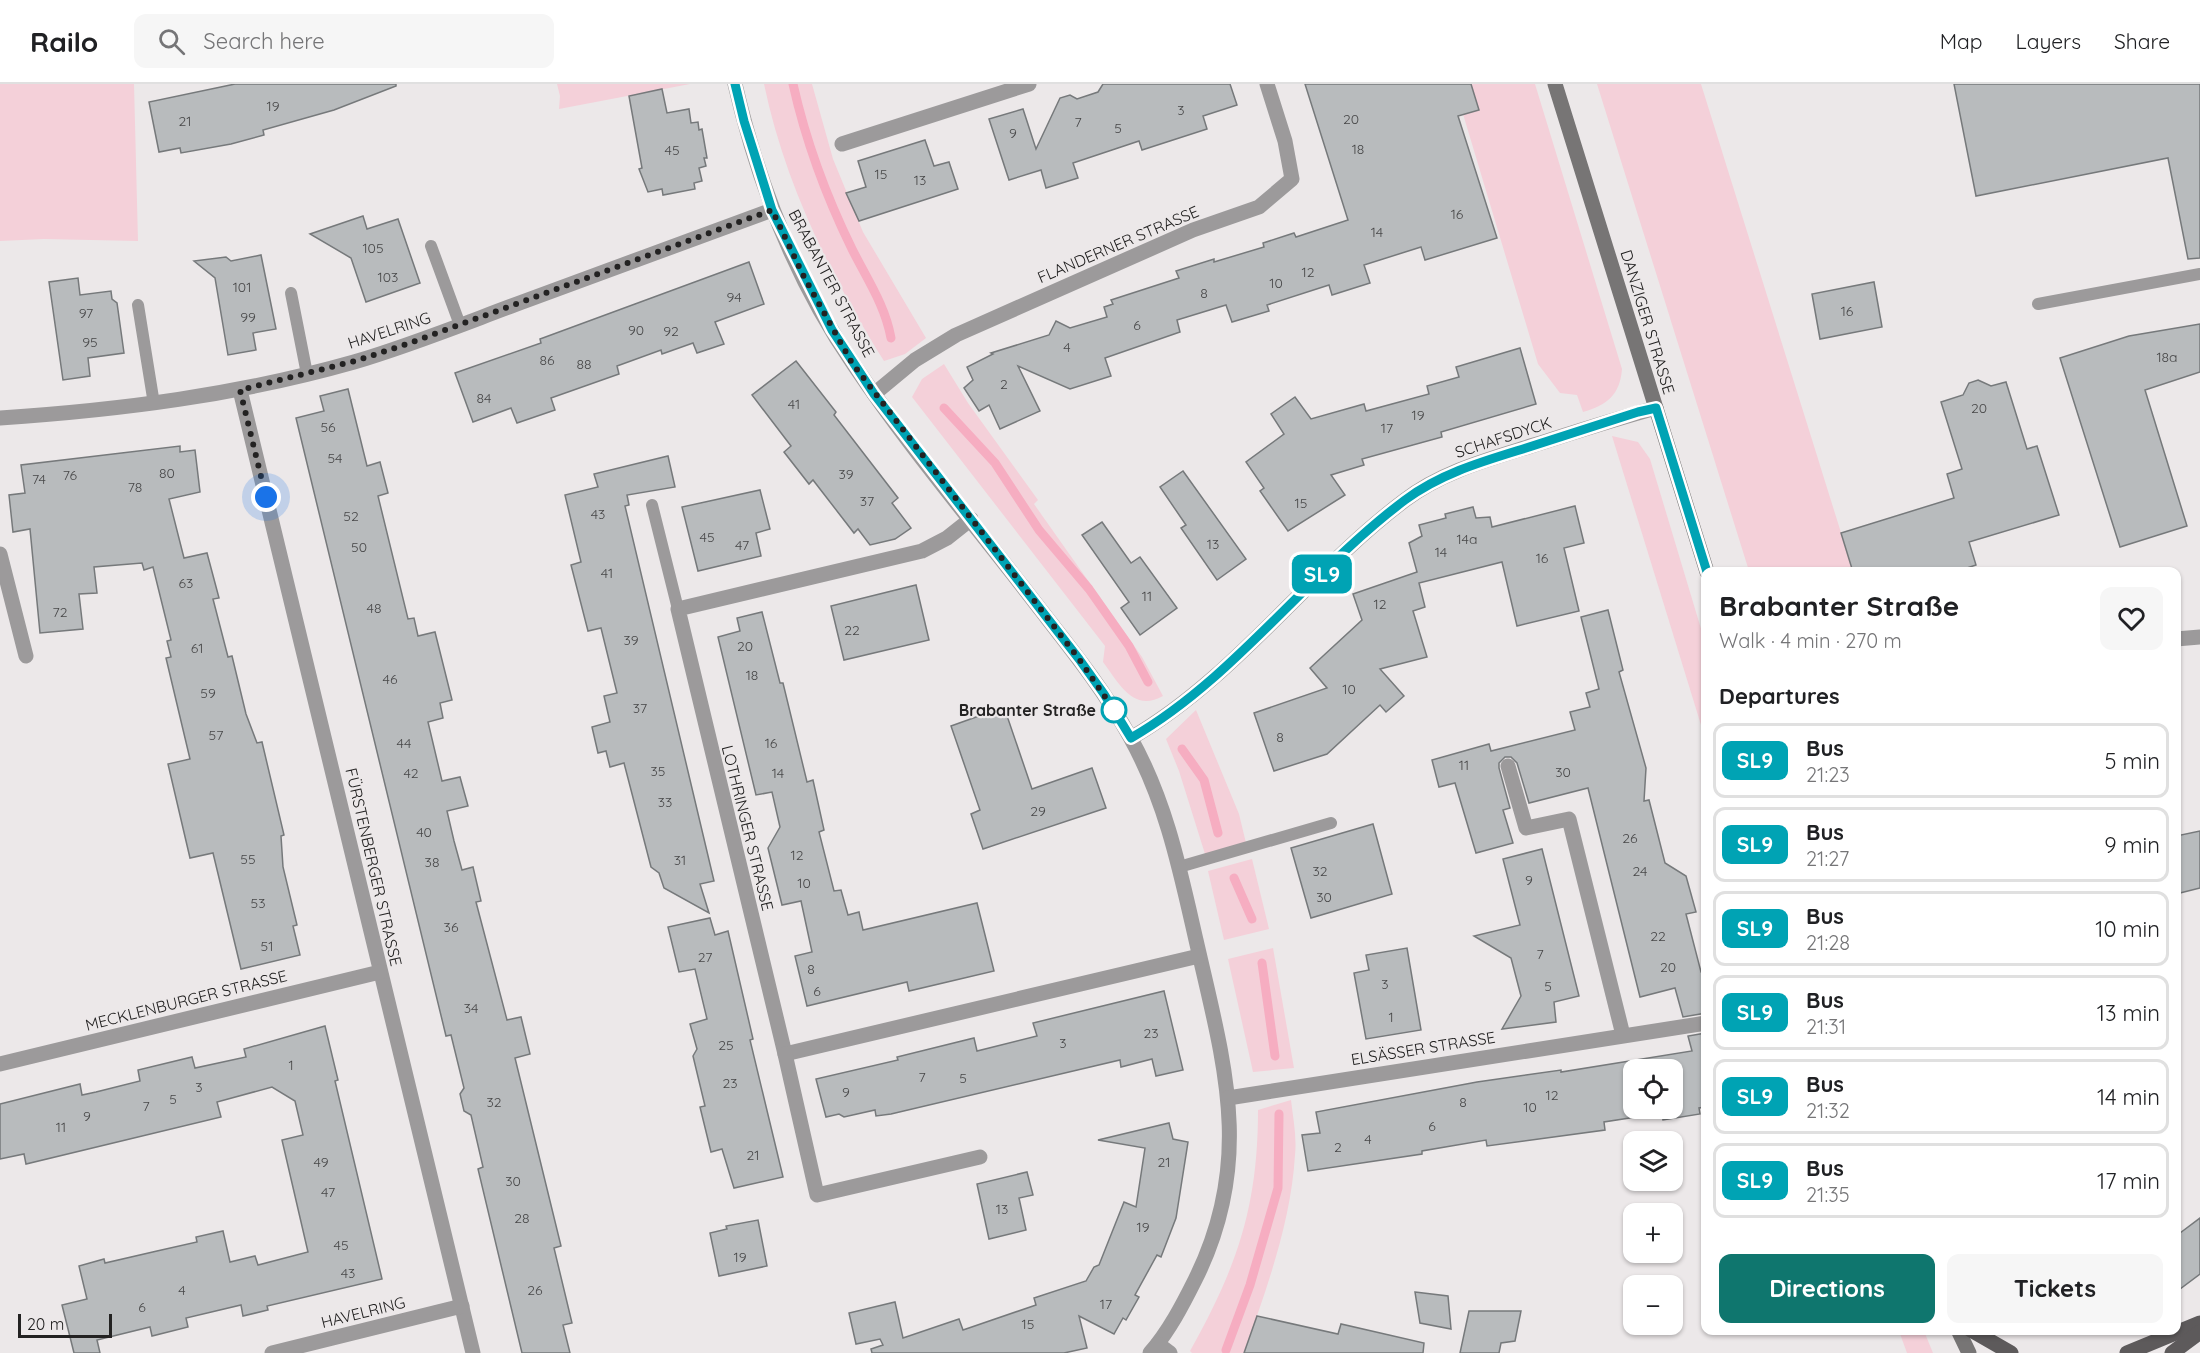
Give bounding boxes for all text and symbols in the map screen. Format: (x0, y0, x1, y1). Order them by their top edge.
search box (134, 14, 554, 68)
text: Railo (30, 24, 98, 59)
icon: search (155, 25, 188, 58)
text: Search here (203, 27, 325, 55)
text: Map (1940, 28, 1983, 54)
text: Layers (2016, 28, 2081, 54)
text: Share (2114, 28, 2170, 54)
house number: 19 (267, 97, 280, 115)
house number: 3 (1177, 101, 1185, 119)
house number: 20 (1343, 110, 1359, 128)
house number: 21 (179, 112, 191, 130)
house number: 7 (1074, 113, 1082, 131)
house number: 5 (1114, 119, 1122, 137)
house number: 9 (1009, 124, 1017, 142)
house number: 18 (1352, 140, 1364, 158)
house number: 45 (664, 141, 680, 159)
house number: 15 (875, 165, 887, 183)
house number: 13 (914, 171, 926, 189)
street label: FLANDERNER STRASSE (1034, 201, 1202, 287)
house number: 16 (1451, 205, 1464, 223)
street label: BRABANTER STRASSE (785, 206, 879, 360)
house number: 14 (1371, 223, 1383, 241)
house number: 105 (362, 239, 384, 257)
street label: DANZIGER STRASSE (1617, 247, 1679, 397)
house number: 12 (1302, 263, 1315, 281)
house number: 103 (378, 268, 398, 286)
house number: 10 (1269, 274, 1283, 292)
house number: 101 (233, 278, 251, 296)
house number: 8 (1200, 284, 1208, 302)
house number: 94 (726, 288, 742, 306)
house number: 16 (1841, 302, 1854, 320)
house number: 97 (79, 304, 93, 322)
street label: HAVELRING (345, 307, 433, 353)
house number: 99 (240, 308, 256, 326)
house number: 6 (1133, 316, 1141, 334)
house number: 90 (628, 321, 644, 339)
house number: 92 (663, 322, 679, 340)
house number: 95 (82, 333, 98, 351)
house number: 4 (1063, 338, 1071, 356)
house number: 18a (2156, 348, 2178, 366)
house number: 86 (539, 351, 555, 369)
house number: 88 (576, 355, 592, 373)
house number: 2 (1000, 375, 1008, 393)
house number: 84 (477, 389, 491, 407)
house number: 41 (788, 395, 800, 413)
house number: 20 (1971, 399, 1987, 417)
house number: 19 (1412, 406, 1425, 424)
street label: SCHAFSDYCK (1452, 412, 1554, 462)
house number: 56 (320, 418, 336, 436)
house number: 17 (1381, 419, 1393, 437)
house number: 54 (327, 449, 343, 467)
house number: 80 (159, 464, 175, 482)
house number: 39 (838, 465, 854, 483)
house number: 76 (63, 466, 78, 484)
house number: 74 (32, 470, 46, 488)
house number: 78 (128, 478, 142, 496)
your location (251, 482, 281, 512)
house number: 37 (860, 492, 874, 510)
house number: 15 (1295, 494, 1307, 512)
house number: 43 (591, 505, 605, 523)
house number: 52 (343, 507, 359, 525)
house number: 45 (699, 528, 715, 546)
house number: 14a (1457, 530, 1477, 548)
house number: 13 (1207, 535, 1219, 553)
house number: 47 (735, 536, 749, 554)
house number: 50 (351, 538, 367, 556)
house number: 14 (1435, 543, 1447, 561)
house number: 16 (1536, 549, 1549, 567)
line badge: SL9 (1288, 554, 1356, 594)
text: SL9 (1304, 561, 1340, 587)
house number: 41 (601, 564, 613, 582)
house number: 63 (179, 574, 193, 592)
house number: 11 (1142, 587, 1152, 605)
button: heart (2100, 587, 2163, 650)
text: Brabanter Straße (1719, 588, 1959, 623)
house number: 12 (1374, 595, 1387, 613)
house number: 48 (367, 599, 381, 617)
house number: 72 (53, 603, 68, 621)
house number: 22 (844, 621, 860, 639)
text: Walk · 4 min · 270 m (1719, 628, 1902, 653)
house number: 39 (623, 631, 639, 649)
house number: 20 (737, 637, 753, 655)
house number: 61 (191, 639, 203, 657)
house number: 18 (746, 666, 758, 684)
house number: 46 (383, 670, 398, 688)
house number: 10 (1342, 680, 1356, 698)
text: Departures (1719, 682, 1840, 710)
house number: 59 (200, 684, 216, 702)
marker: Brabanter Straße (1101, 697, 1127, 723)
house number: 37 (633, 699, 647, 717)
place label: Brabanter Straße (959, 700, 1096, 720)
house number: 57 (209, 726, 223, 744)
house number: 8 (1276, 728, 1284, 746)
house number: 44 (397, 734, 411, 752)
house number: 16 (765, 734, 778, 752)
text: Bus (1806, 734, 1844, 762)
street label: LOTHRINGER STRASSE (718, 743, 778, 913)
text: SL9 (1737, 747, 1773, 773)
text: 5 min (2105, 747, 2160, 775)
house number: 11 (1459, 756, 1469, 774)
house number: 35 (651, 762, 665, 780)
text: 21:23 (1806, 762, 1850, 787)
house number: 30 (1555, 763, 1571, 781)
house number: 42 (403, 764, 419, 782)
house number: 14 (772, 764, 784, 782)
street label: FÜRSTENBERGER STRASSE (341, 766, 407, 968)
house number: 33 (658, 793, 672, 811)
house number: 29 (1030, 802, 1046, 820)
text: Bus (1806, 818, 1844, 846)
house number: 40 (416, 823, 432, 841)
house number: 26 (1622, 829, 1638, 847)
text: SL9 (1737, 831, 1773, 857)
text: 9 min (2104, 831, 2160, 859)
house number: 12 (791, 846, 804, 864)
text: 21:27 (1806, 846, 1849, 871)
house number: 55 (240, 850, 256, 868)
house number: 31 (674, 851, 686, 869)
house number: 38 (425, 853, 439, 871)
house number: 32 (1312, 862, 1328, 880)
house number: 24 (1633, 862, 1647, 880)
house number: 9 (1525, 871, 1533, 889)
house number: 10 (797, 874, 811, 892)
house number: 30 (1316, 888, 1332, 906)
house number: 53 (251, 894, 265, 912)
text: Bus (1806, 902, 1844, 930)
text: SL9 (1737, 915, 1773, 941)
text: 10 min (2095, 915, 2160, 943)
house number: 36 (444, 918, 459, 936)
house number: 22 (1650, 927, 1666, 945)
text: 21:28 (1806, 930, 1850, 955)
house number: 51 (261, 937, 273, 955)
house number: 7 (1536, 945, 1544, 963)
house number: 27 (698, 948, 712, 966)
house number: 20 (1660, 958, 1676, 976)
house number: 8 (807, 960, 815, 978)
street label: MECKLENBURGER STRASSE (83, 965, 289, 1035)
house number: 3 (1381, 975, 1389, 993)
house number: 5 (1544, 977, 1552, 995)
house number: 6 (813, 982, 821, 1000)
text: Bus (1806, 986, 1844, 1014)
house number: 34 (464, 999, 478, 1017)
text: SL9 (1737, 999, 1773, 1025)
text: 13 min (2097, 999, 2160, 1027)
house number: 1 (1388, 1008, 1394, 1026)
text: 21:31 (1806, 1014, 1846, 1039)
house number: 23 (1143, 1024, 1159, 1042)
street label: ELSÄSSER STRASSE (1349, 1027, 1497, 1069)
house number: 3 (1059, 1034, 1067, 1052)
house number: 25 (718, 1036, 734, 1054)
house number: 1 (288, 1056, 294, 1074)
map controls (1623, 1059, 1683, 1335)
button: locate (1623, 1059, 1683, 1119)
house number: 7 (918, 1068, 926, 1086)
house number: 5 (959, 1069, 967, 1087)
text: Bus (1806, 1070, 1844, 1098)
house number: 23 (722, 1074, 738, 1092)
house number: 3 (195, 1078, 203, 1096)
house number: 9 (842, 1083, 850, 1101)
text: SL9 (1737, 1083, 1773, 1109)
text: 14 min (2097, 1083, 2160, 1111)
house number: 12 (1546, 1086, 1559, 1104)
house number: 5 (169, 1090, 177, 1108)
house number: 32 (486, 1093, 502, 1111)
house number: 8 (1459, 1093, 1467, 1111)
house number: 7 (142, 1097, 150, 1115)
house number: 10 (1523, 1098, 1537, 1116)
text: 21:32 (1806, 1098, 1850, 1123)
house number: 9 (83, 1107, 91, 1125)
house number: 6 (1428, 1117, 1436, 1135)
house number: 11 (56, 1118, 66, 1136)
house number: 4 (1364, 1130, 1372, 1148)
button: layers (1623, 1131, 1683, 1191)
house number: 2 (1334, 1138, 1342, 1156)
house number: 21 (747, 1146, 759, 1164)
house number: 49 (314, 1153, 329, 1171)
house number: 21 (1158, 1153, 1170, 1171)
text: Bus (1806, 1154, 1844, 1182)
text: SL9 (1737, 1167, 1773, 1193)
text: 17 min (2097, 1167, 2160, 1195)
house number: 30 (505, 1172, 521, 1190)
text: 21:35 (1806, 1182, 1850, 1207)
house number: 47 (321, 1183, 335, 1201)
house number: 13 (996, 1200, 1008, 1218)
button: + (1623, 1203, 1683, 1263)
house number: 28 (514, 1209, 530, 1227)
house number: 19 (1137, 1218, 1150, 1236)
house number: 45 (333, 1236, 349, 1254)
house number: 19 (734, 1248, 747, 1266)
button: Directions (1719, 1254, 1935, 1323)
button: Tickets (1947, 1254, 2163, 1323)
house number: 43 (341, 1264, 355, 1282)
button: − (1623, 1275, 1683, 1335)
house number: 4 (178, 1281, 186, 1299)
house number: 26 (527, 1281, 543, 1299)
street label: HAVELRING (319, 1292, 407, 1332)
house number: 17 (1100, 1295, 1112, 1313)
house number: 6 (138, 1298, 146, 1316)
scale bar (18, 1311, 112, 1338)
text: 20 m (27, 1314, 64, 1334)
house number: 15 (1022, 1315, 1034, 1333)

